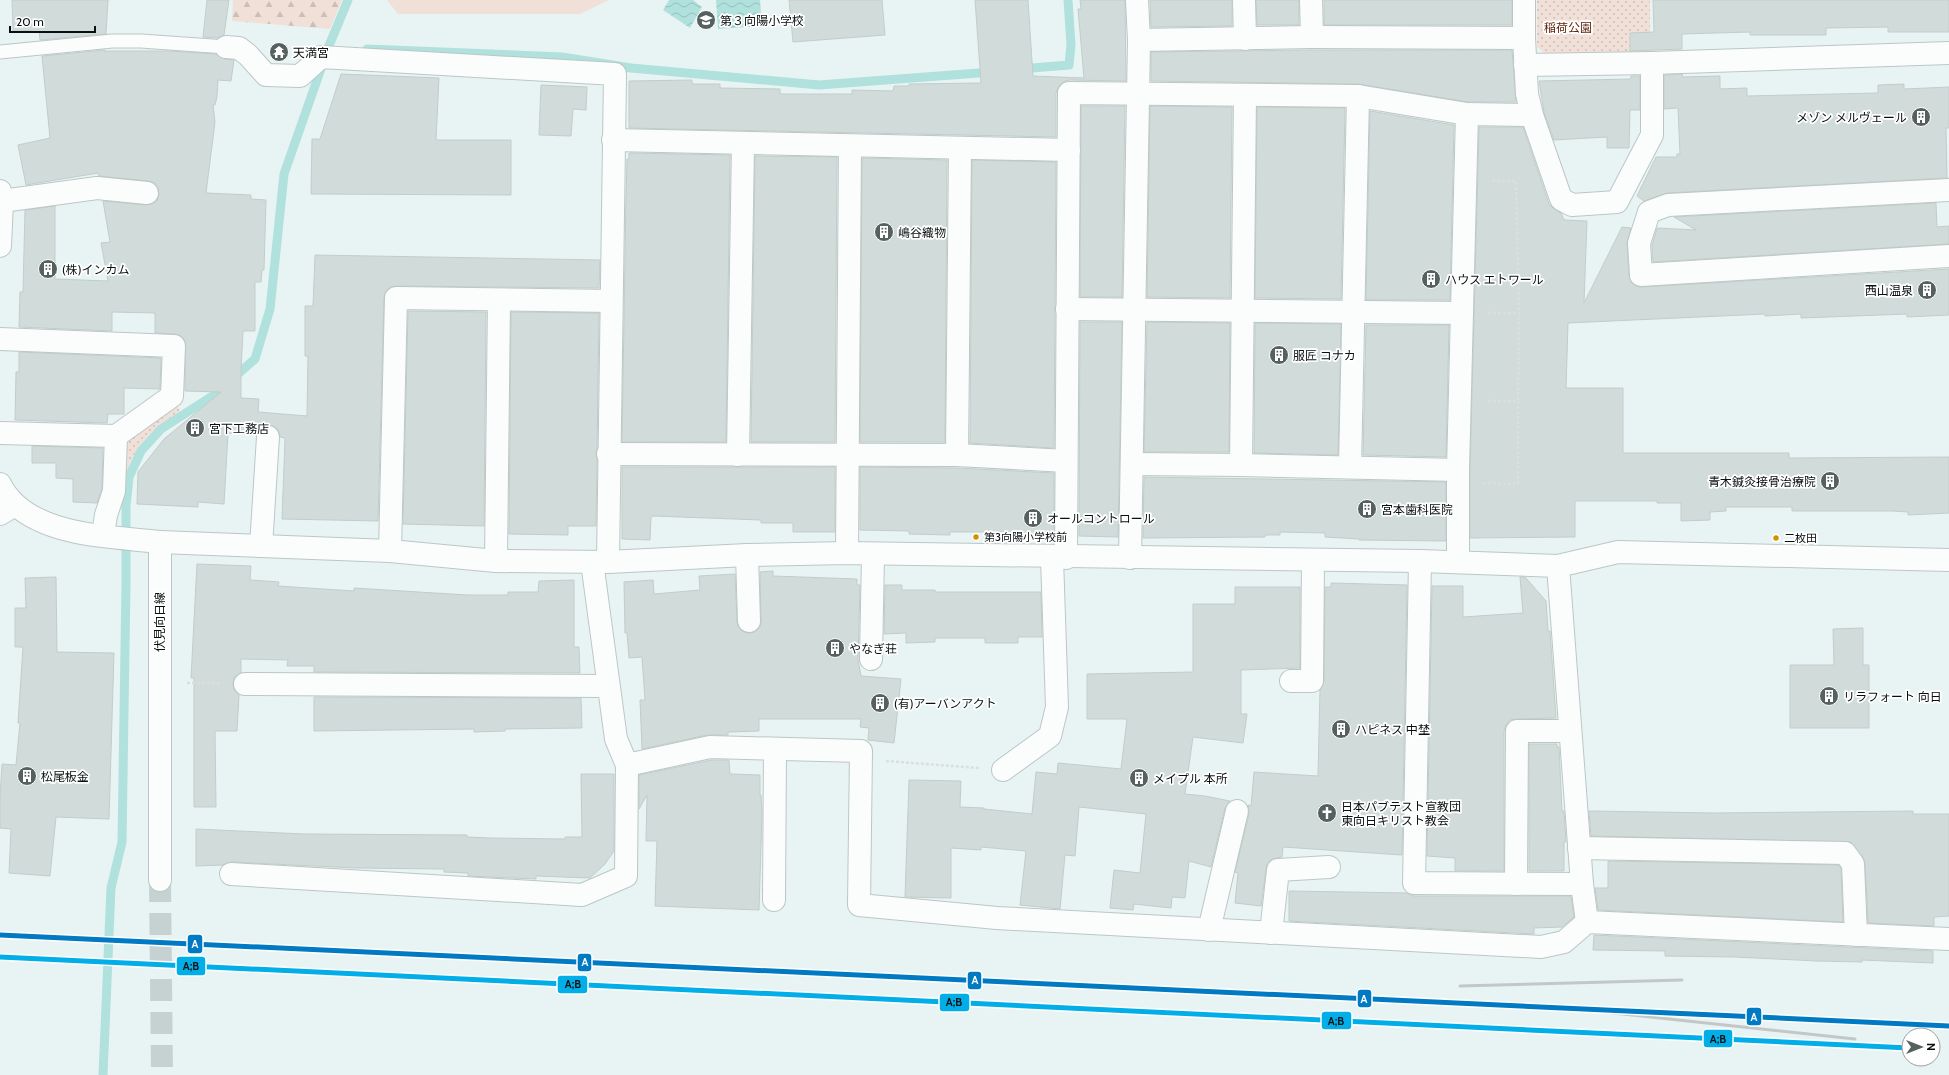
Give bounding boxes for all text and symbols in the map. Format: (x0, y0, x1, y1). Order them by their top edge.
scale bar (10, 8, 95, 34)
school or university icon: 第３向陽小学校 (695, 9, 717, 31)
place label: 第３向陽小学校 (720, 13, 804, 28)
text: 20 m (16, 14, 44, 29)
park label: 稲荷公園 (1544, 20, 1592, 35)
temple icon: 天満宮 (268, 41, 290, 63)
place label: 天満宮 (293, 45, 329, 60)
building icon: メゾン メルヴェール (1910, 106, 1932, 128)
place label: メゾン メルヴェール (1796, 110, 1907, 125)
building icon: 嶋谷織物 (873, 221, 895, 243)
place label: 嶋谷織物 (898, 225, 946, 240)
building icon: (株)インカム (37, 258, 59, 280)
place label: (株)インカム (62, 262, 130, 277)
building icon: ハウス エトワール (1420, 268, 1442, 290)
place label: ハウス エトワール (1445, 272, 1544, 287)
building icon: 西山温泉 (1916, 279, 1938, 301)
place label: 西山温泉 (1865, 283, 1913, 298)
building icon: 服匠 コナカ (1268, 344, 1290, 366)
place label: 服匠 コナカ (1293, 348, 1356, 363)
building icon: 宮下工務店 (184, 417, 206, 439)
place label: 宮下工務店 (209, 421, 269, 436)
building icon: 青木鍼灸接骨治療院 (1819, 470, 1841, 492)
place label: 青木鍼灸接骨治療院 (1708, 474, 1816, 489)
building icon: 宮本歯科医院 (1356, 498, 1378, 520)
place label: 宮本歯科医院 (1381, 502, 1453, 517)
building icon: オールコントロール (1022, 507, 1044, 529)
place label: オールコントロール (1047, 511, 1155, 526)
place label: 第3向陽小学校前 (984, 530, 1067, 544)
place label: 二枚田 (1784, 531, 1817, 545)
marker: 第3向陽小学校前 (971, 532, 981, 542)
marker: 二枚田 (1771, 533, 1781, 543)
street label: 伏見向日線 (152, 592, 167, 652)
building icon: やなぎ荘 (824, 637, 846, 659)
place label: やなぎ荘 (849, 641, 897, 656)
building icon: リラフォート 向日 (1818, 685, 1840, 707)
place label: リラフォート 向日 (1843, 689, 1942, 704)
building icon: (有)アーバンアクト (869, 692, 891, 714)
place label: (有)アーバンアクト (894, 696, 997, 711)
building icon: ハピネス 中埜 (1330, 718, 1352, 740)
place label: ハピネス 中埜 (1355, 722, 1430, 737)
building icon: 松尾板金 (16, 765, 38, 787)
building icon: メイプル 本所 (1128, 767, 1150, 789)
place label: 松尾板金 (41, 769, 89, 784)
place label: メイプル 本所 (1153, 771, 1228, 786)
place label: 日本パブテスト宣教団 東向日キリスト教会 (1341, 799, 1461, 828)
church icon: 日本パブテスト宣教団 東向日キリスト教会 (1316, 802, 1338, 824)
line badge: A (187, 934, 203, 954)
text: A (192, 937, 199, 951)
line badge: A (577, 953, 592, 972)
text: A (582, 955, 589, 969)
line badge: A;B (176, 956, 206, 976)
text: A;B (183, 959, 199, 973)
line badge: A (967, 971, 982, 990)
text: A (972, 973, 979, 987)
line badge: A;B (557, 975, 588, 994)
text: A;B (565, 977, 581, 991)
line badge: A (1357, 989, 1372, 1008)
text: A (1361, 992, 1368, 1006)
line badge: A;B (939, 993, 970, 1012)
text: A;B (946, 995, 962, 1009)
line badge: A (1746, 1007, 1762, 1026)
text: A (1751, 1010, 1758, 1024)
line badge: A;B (1321, 1011, 1352, 1030)
text: A;B (1328, 1014, 1344, 1028)
north arrow (1901, 1027, 1941, 1067)
line badge: A;B (1703, 1029, 1733, 1048)
text: A;B (1710, 1032, 1726, 1046)
text: N (1924, 1043, 1938, 1051)

